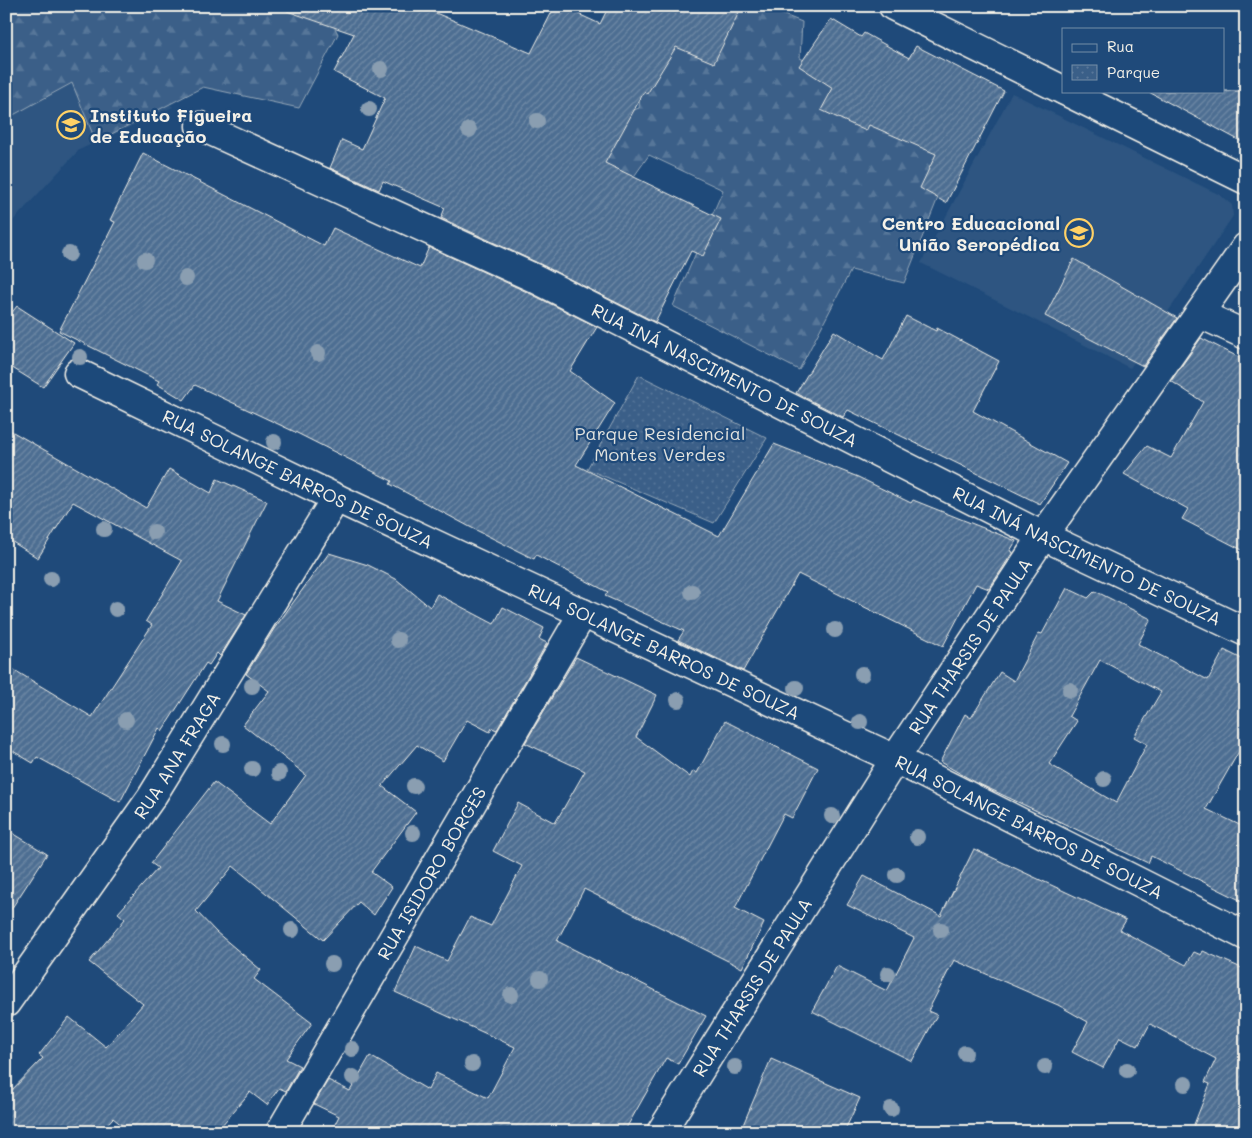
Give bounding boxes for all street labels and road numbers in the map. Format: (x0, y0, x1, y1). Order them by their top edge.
street label: RUA INÁ NASCIMENTO DE SOUZA (588, 297, 862, 452)
street label: RUA SOLANGE BARROS DE SOUZA (159, 404, 437, 554)
street label: RUA INÁ NASCIMENTO DE SOUZA (949, 480, 1225, 631)
street label: RUA THARSIS DE PAULA (903, 553, 1037, 739)
street label: RUA SOLANGE BARROS DE SOUZA (525, 578, 804, 725)
street label: RUA ANA FRAGA (128, 687, 226, 824)
street label: RUA SOLANGE BARROS DE SOUZA (891, 749, 1167, 904)
street label: RUA ISIDORO BORGES (371, 782, 491, 964)
street label: RUA THARSIS DE PAULA (687, 893, 817, 1081)

